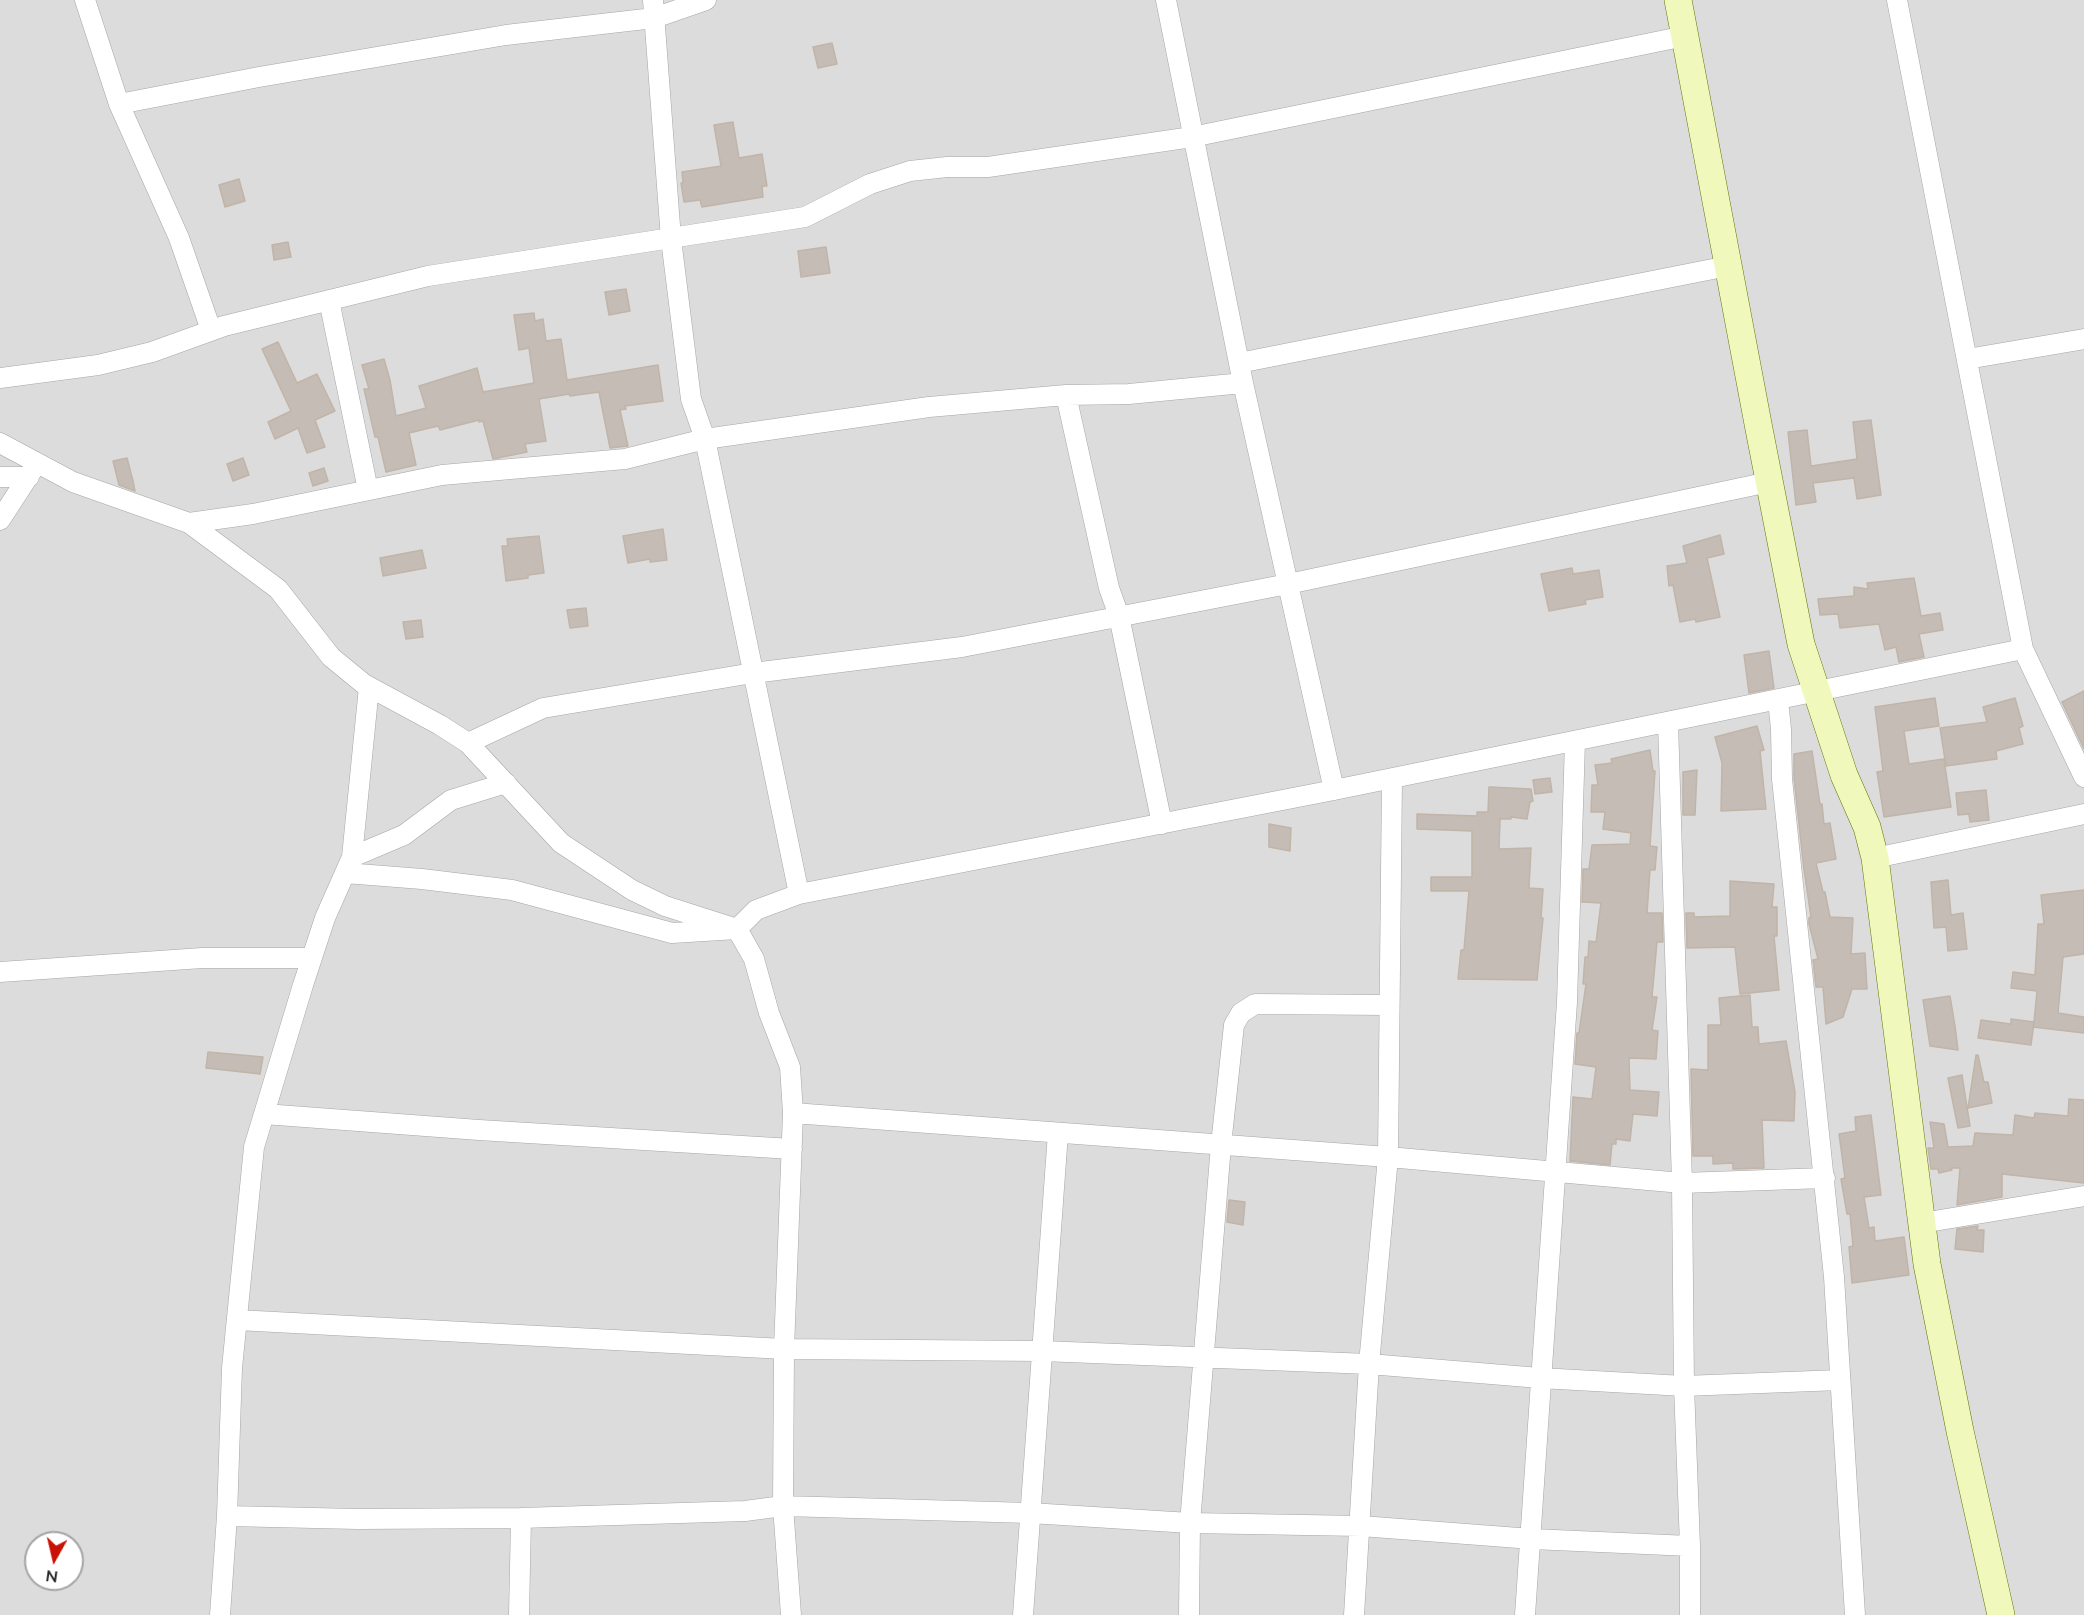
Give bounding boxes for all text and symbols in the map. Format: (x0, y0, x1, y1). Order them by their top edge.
north arrow (24, 1531, 84, 1591)
text: N (44, 1566, 59, 1588)

